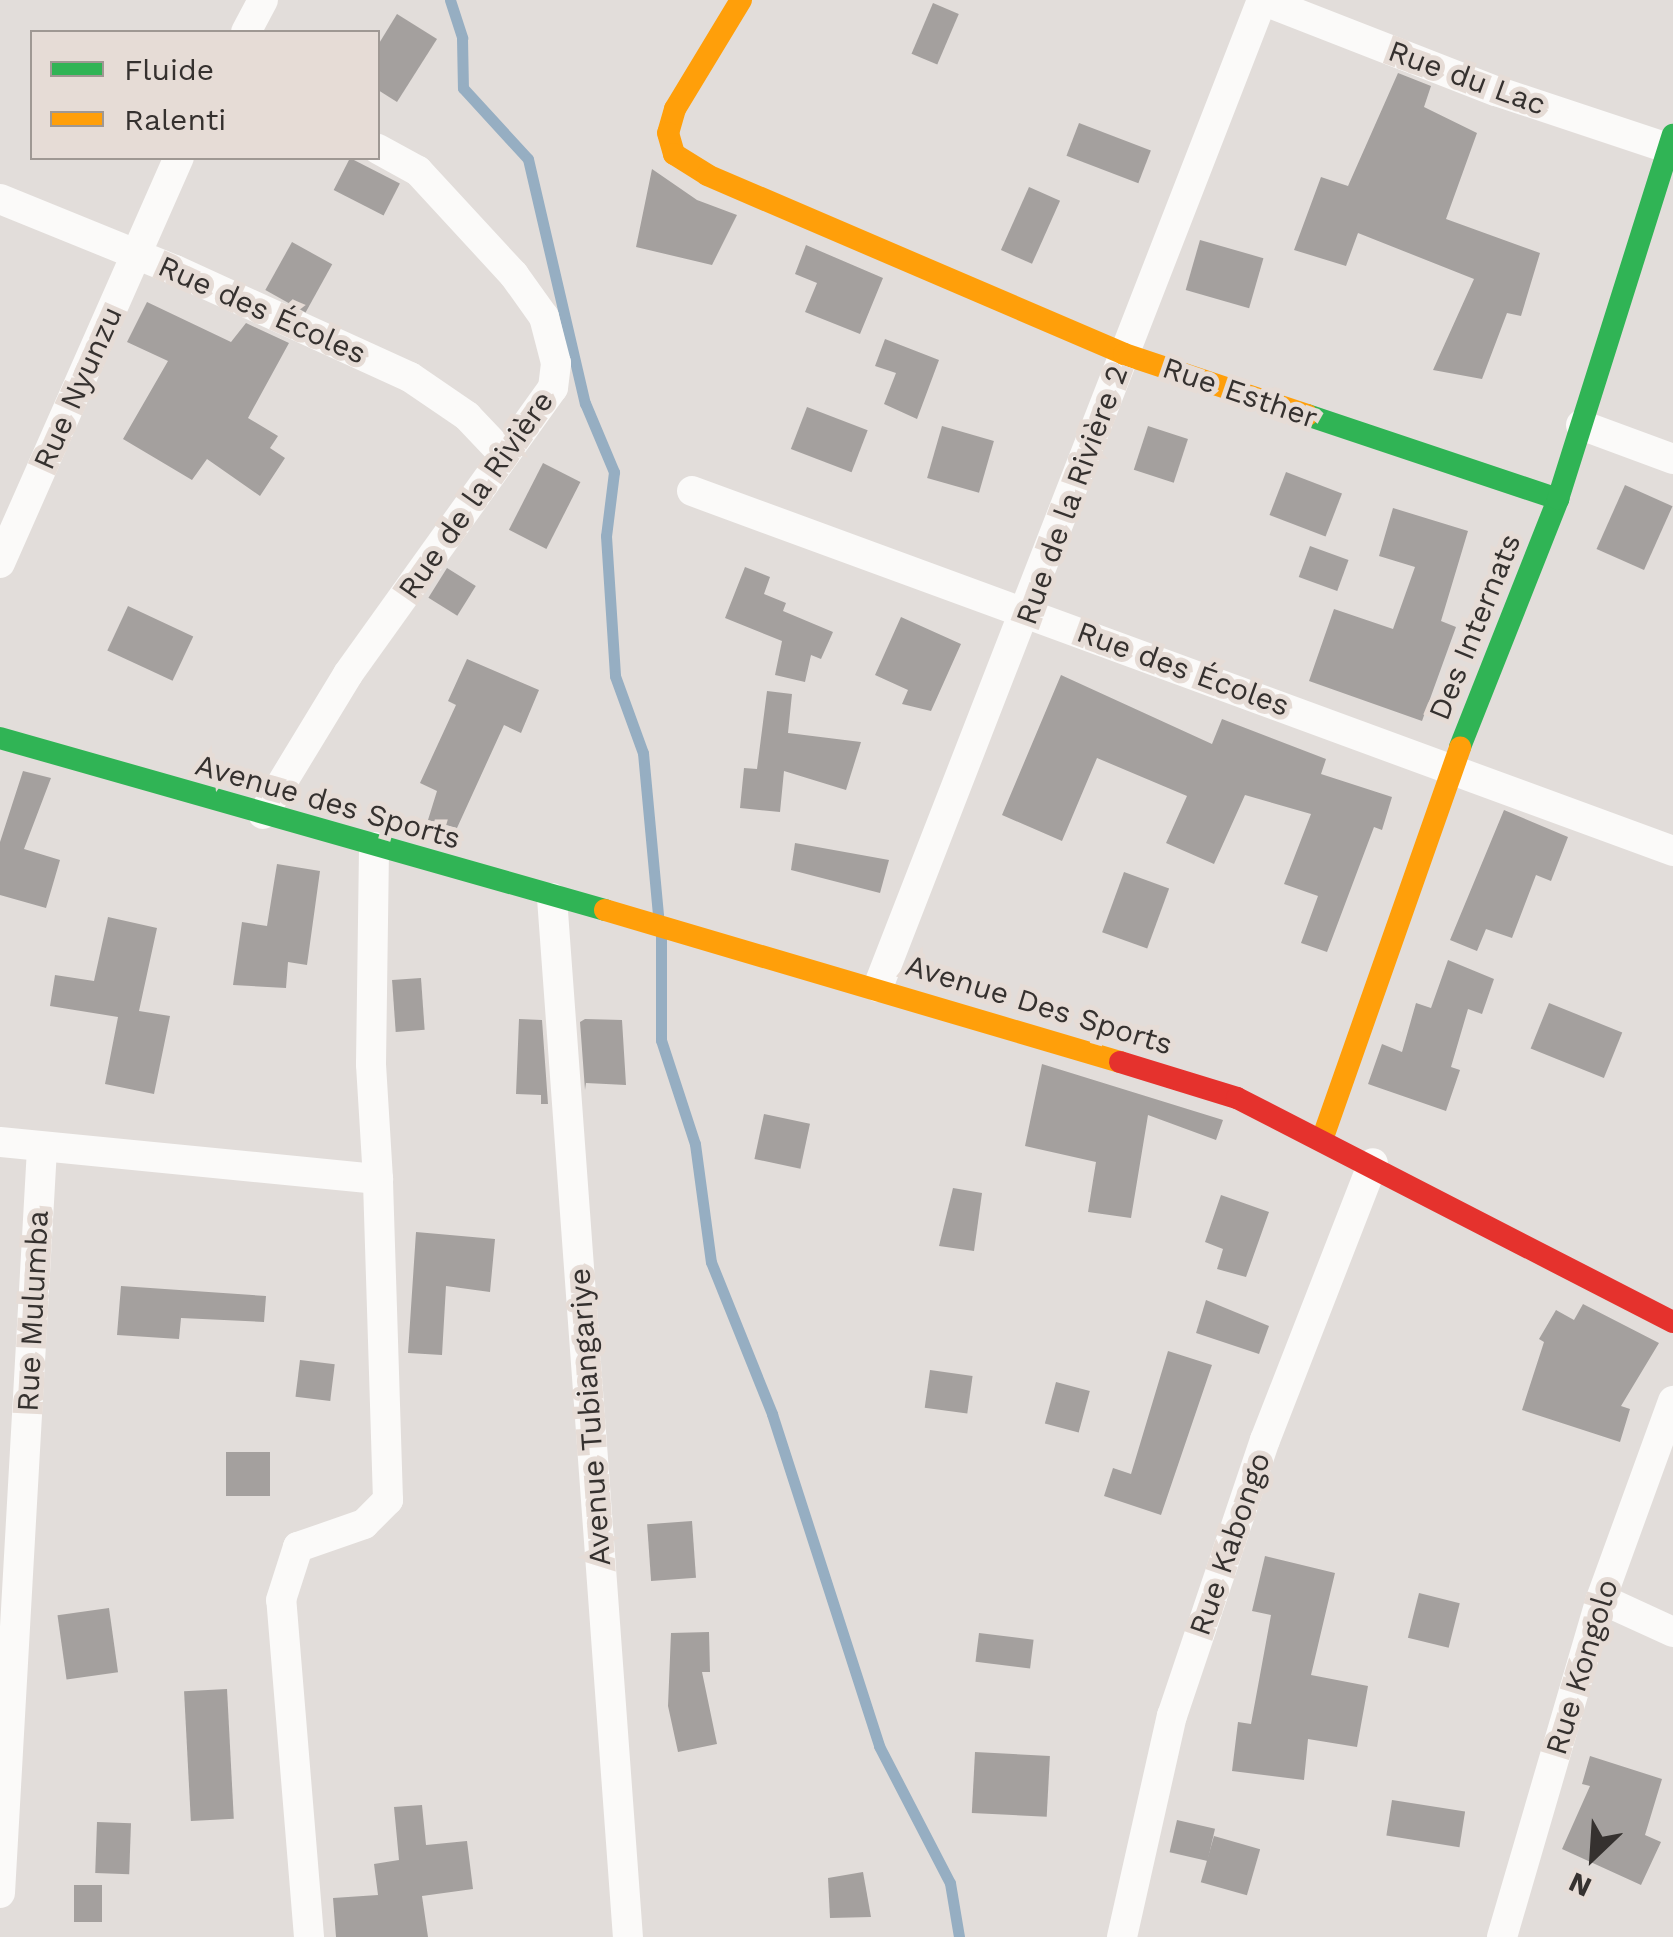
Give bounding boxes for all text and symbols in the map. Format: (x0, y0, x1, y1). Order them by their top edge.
legend (30, 30, 380, 160)
street label: Rue du Lac (1383, 33, 1551, 123)
text: Fluide (124, 52, 214, 87)
text: Ralenti (124, 102, 226, 137)
street label: Rue des Écoles (153, 248, 371, 372)
street label: Rue Nyunzu (26, 301, 130, 475)
street label: Rue Esther (1158, 350, 1322, 436)
street label: Rue de la Rivière 2 (1008, 360, 1136, 630)
street label: Rue de la Rivière (391, 384, 561, 606)
street label: Des Internats (1421, 529, 1529, 725)
street label: Rue des Écoles (1072, 614, 1294, 724)
street label: Avenue des Sports (191, 747, 465, 857)
street label: Avenue Des Sports (901, 947, 1177, 1063)
street label: Rue Mulumba (10, 1209, 56, 1413)
street label: Avenue Tubiangariye (562, 1266, 618, 1568)
street label: Rue Kabongo (1182, 1448, 1278, 1640)
street label: Rue Kongolo (1538, 1575, 1626, 1759)
north arrow (1543, 1807, 1643, 1907)
text: N (1564, 1865, 1596, 1904)

